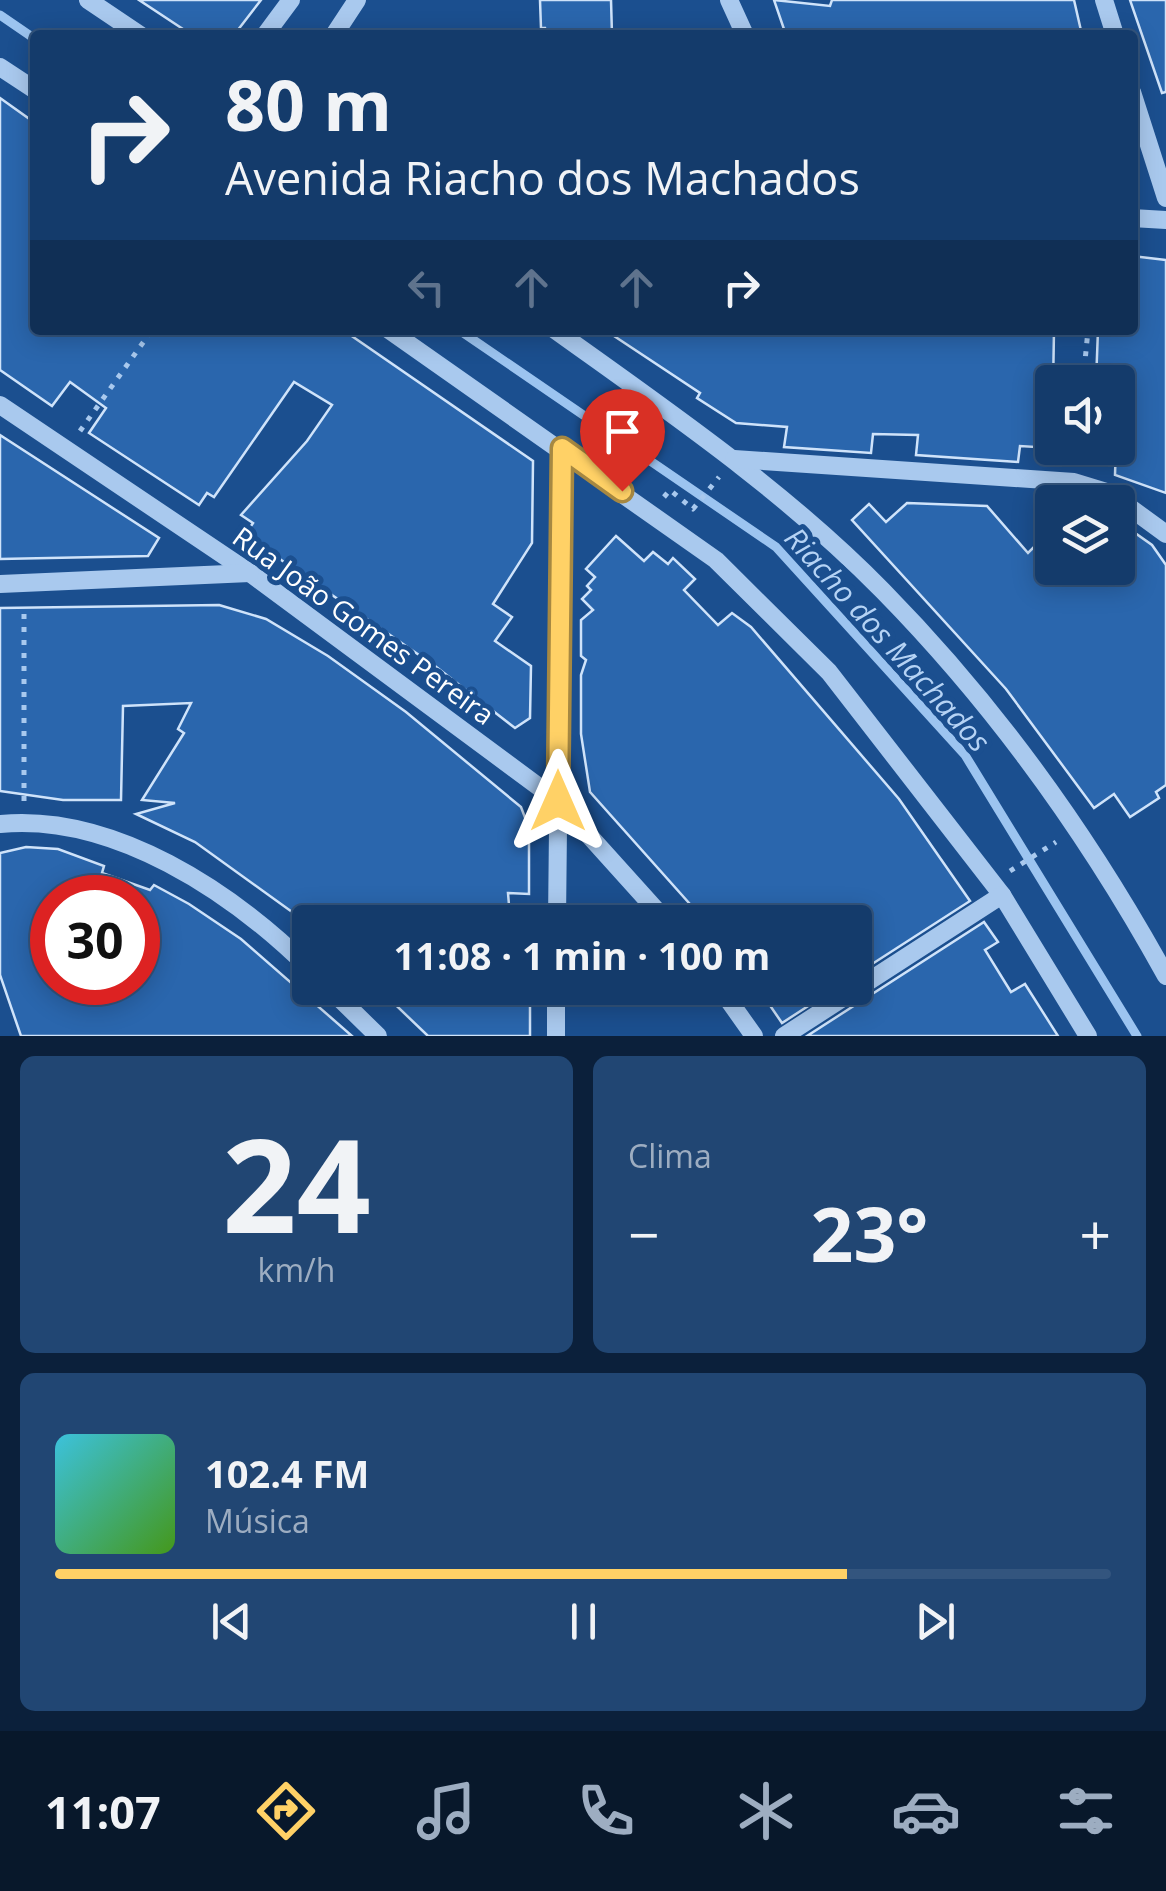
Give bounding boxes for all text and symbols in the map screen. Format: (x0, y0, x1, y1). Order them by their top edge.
text: 80 m (225, 56, 392, 152)
icon: right (60, 70, 190, 200)
text: Avenida Riacho dos Machados (225, 147, 860, 208)
icon: left (399, 260, 454, 315)
icon: ahead (504, 260, 559, 315)
icon: ahead (609, 260, 664, 315)
icon: right (714, 260, 769, 315)
map controls (1035, 365, 1135, 585)
button: sound (1035, 365, 1135, 465)
pin (580, 389, 665, 492)
icon: arrive (595, 404, 650, 459)
button: layers (1035, 485, 1135, 585)
street label: Rua João Gomes Pereira (226, 517, 502, 733)
water label: Riacho dos Machados (776, 518, 1000, 760)
position arrow (506, 749, 610, 853)
speed limit sign: 30 (30, 875, 160, 1005)
text: 11:08 · 1 min · 100 m (394, 929, 770, 981)
text: 24 (222, 1094, 371, 1271)
text: Clima (628, 1134, 712, 1177)
text: 23° (811, 1182, 928, 1284)
text: − (628, 1196, 659, 1271)
text: + (1080, 1196, 1111, 1271)
text: km/h (258, 1248, 335, 1291)
text: 102.4 FM (205, 1447, 369, 1499)
text: Música (205, 1499, 310, 1542)
icon: previous (204, 1594, 259, 1649)
icon: pause (556, 1594, 611, 1649)
icon: next (908, 1594, 963, 1649)
icon: directions (251, 1776, 321, 1846)
icon: music (411, 1776, 481, 1846)
icon: phone (571, 1776, 641, 1846)
icon: climate (731, 1776, 801, 1846)
icon: car (891, 1776, 961, 1846)
icon: filters (1051, 1776, 1121, 1846)
text: 11:07 (45, 1781, 161, 1842)

